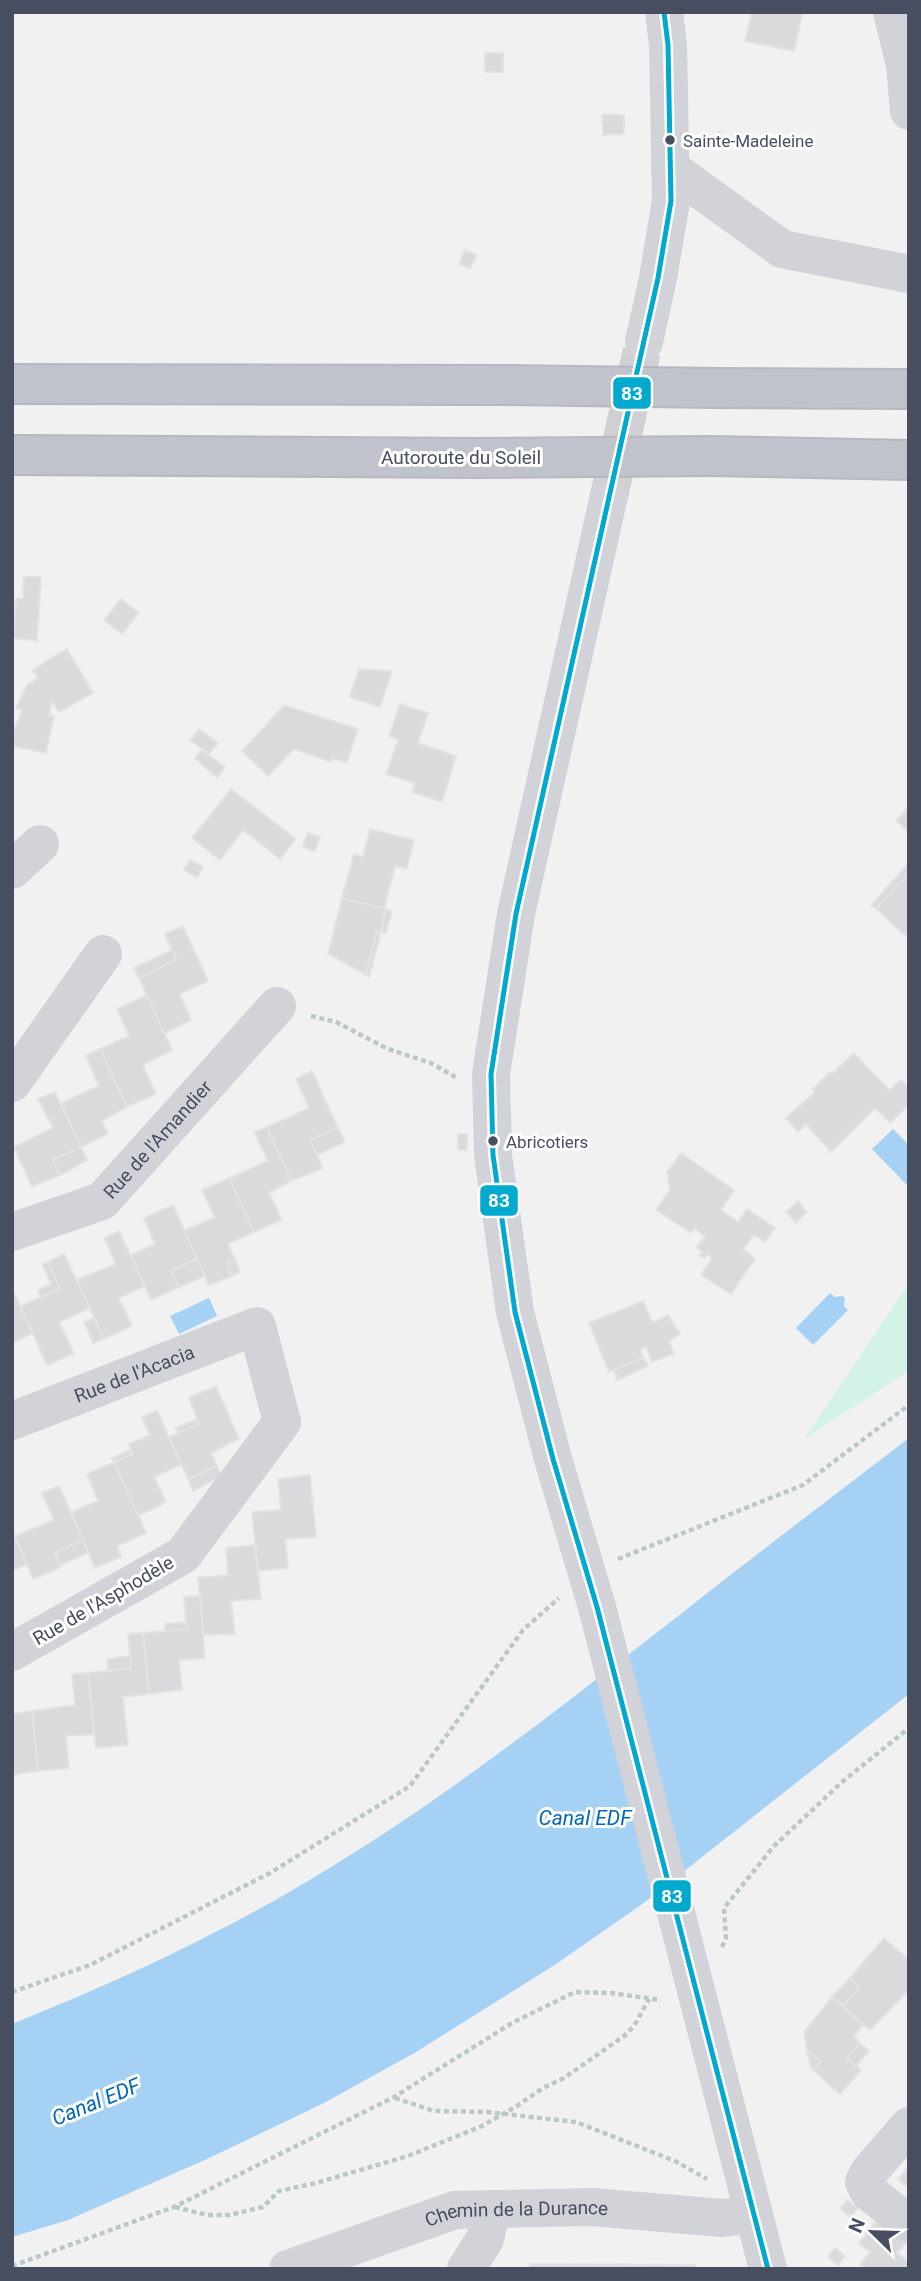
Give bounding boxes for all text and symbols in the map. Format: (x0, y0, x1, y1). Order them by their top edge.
place label: Sainte-Madeleine (683, 131, 814, 151)
marker: Sainte-Madeleine (663, 133, 677, 147)
line badge: 83 (612, 376, 652, 410)
text: 83 (621, 382, 643, 405)
street label: Autoroute du Soleil (381, 446, 541, 469)
street label: Rue de l'Amandier (99, 1075, 217, 1204)
place label: Abricotiers (506, 1132, 588, 1152)
marker: Abricotiers (486, 1134, 500, 1148)
line badge: 83 (479, 1184, 519, 1217)
text: 83 (488, 1189, 510, 1212)
street label: Rue de l'Acacia (71, 1340, 198, 1408)
street label: Rue de l'Asphodèle (29, 1551, 178, 1650)
water label: Canal EDF (539, 1806, 633, 1830)
line badge: 83 (652, 1879, 692, 1913)
text: 83 (661, 1885, 683, 1908)
water label: Canal EDF (48, 2073, 145, 2131)
street label: Chemin de la Durance (422, 2196, 609, 2232)
north arrow (837, 2197, 907, 2267)
text: N (844, 2215, 870, 2236)

